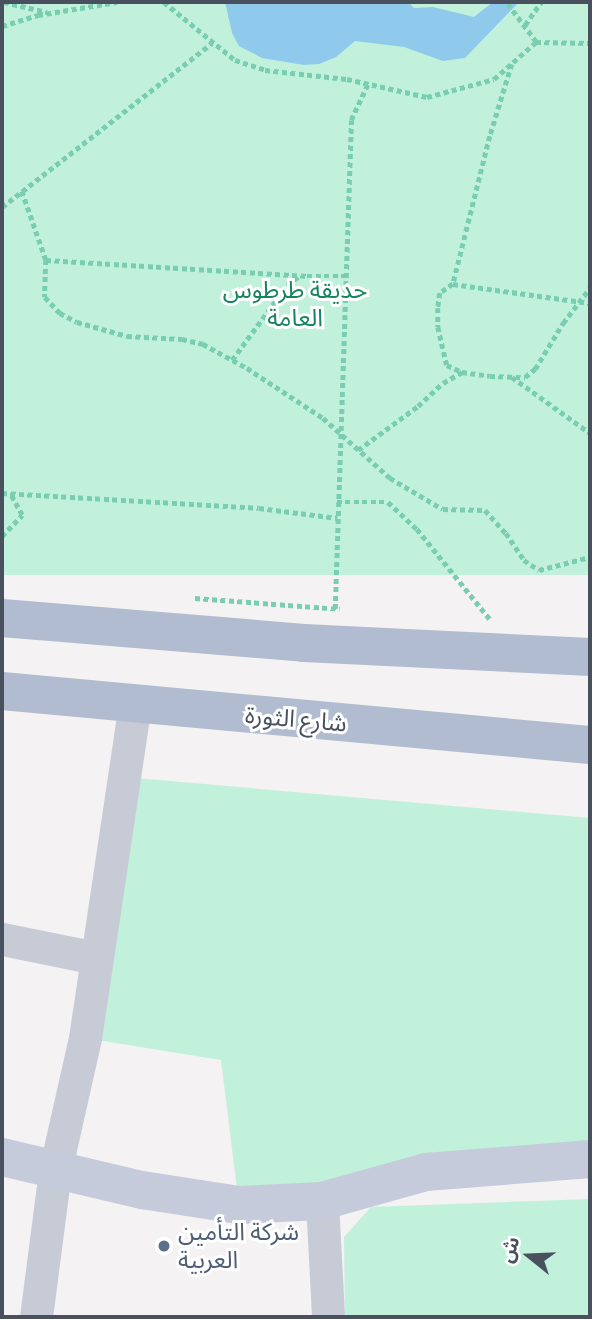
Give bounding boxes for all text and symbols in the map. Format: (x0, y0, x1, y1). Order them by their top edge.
park label: حديقة طرطوس العامة (223, 276, 367, 332)
street label: شارع الثورة (244, 700, 348, 738)
place label: شركة التأمين العربية (178, 1218, 299, 1274)
north arrow (494, 1221, 564, 1291)
text: ش (491, 1232, 526, 1266)
marker: شركة التأمين العربية (156, 1238, 172, 1254)

